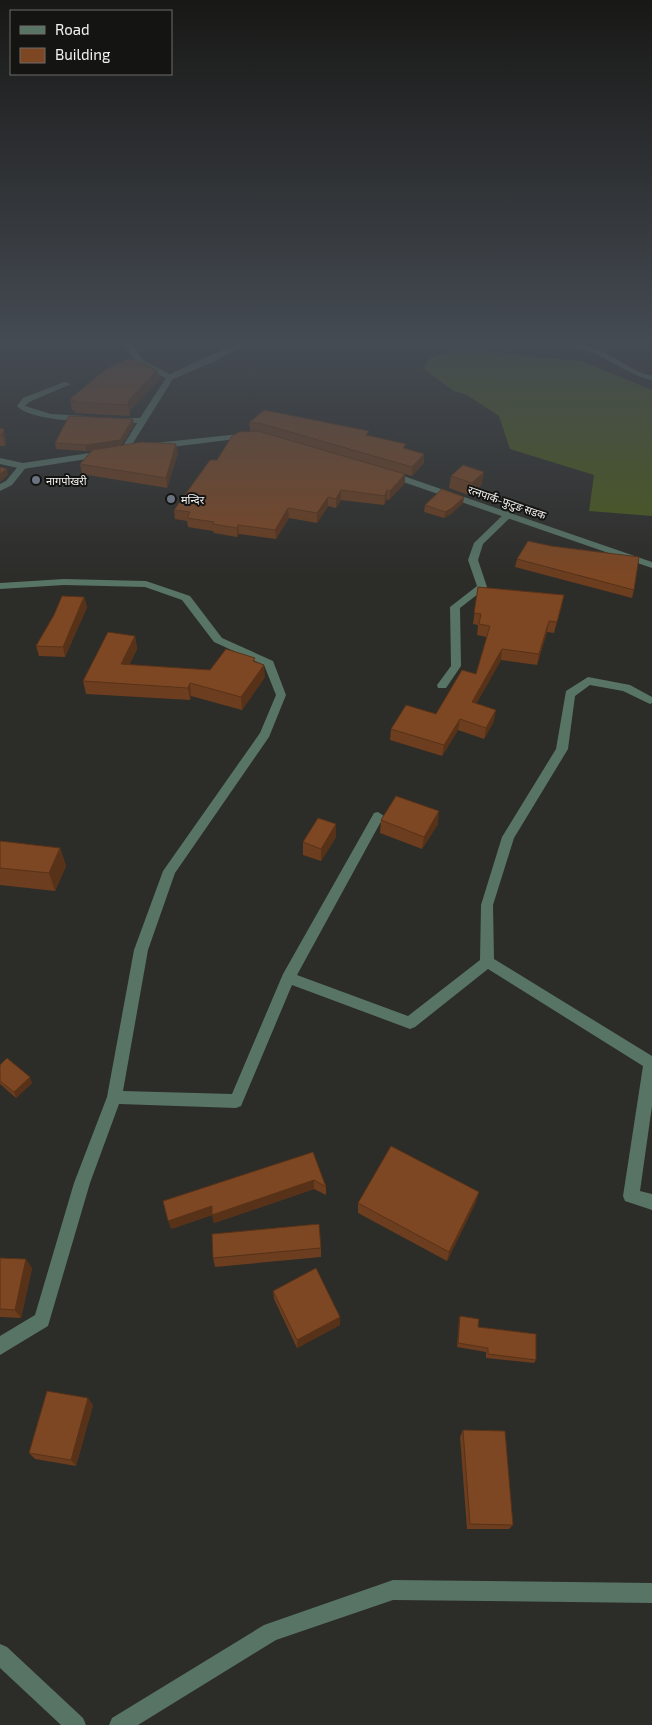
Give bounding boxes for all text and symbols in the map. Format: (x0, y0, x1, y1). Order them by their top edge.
legend (10, 10, 172, 75)
text: Road (55, 20, 90, 38)
text: Building (55, 45, 111, 63)
marker: नागपोखरी (30, 474, 42, 486)
place label: नागपोखरी (46, 474, 87, 487)
street label: रत्नपार्क-फुटुङ सडक (466, 483, 548, 523)
marker: मन्दिर (165, 493, 177, 505)
place label: मन्दिर (181, 493, 205, 506)

